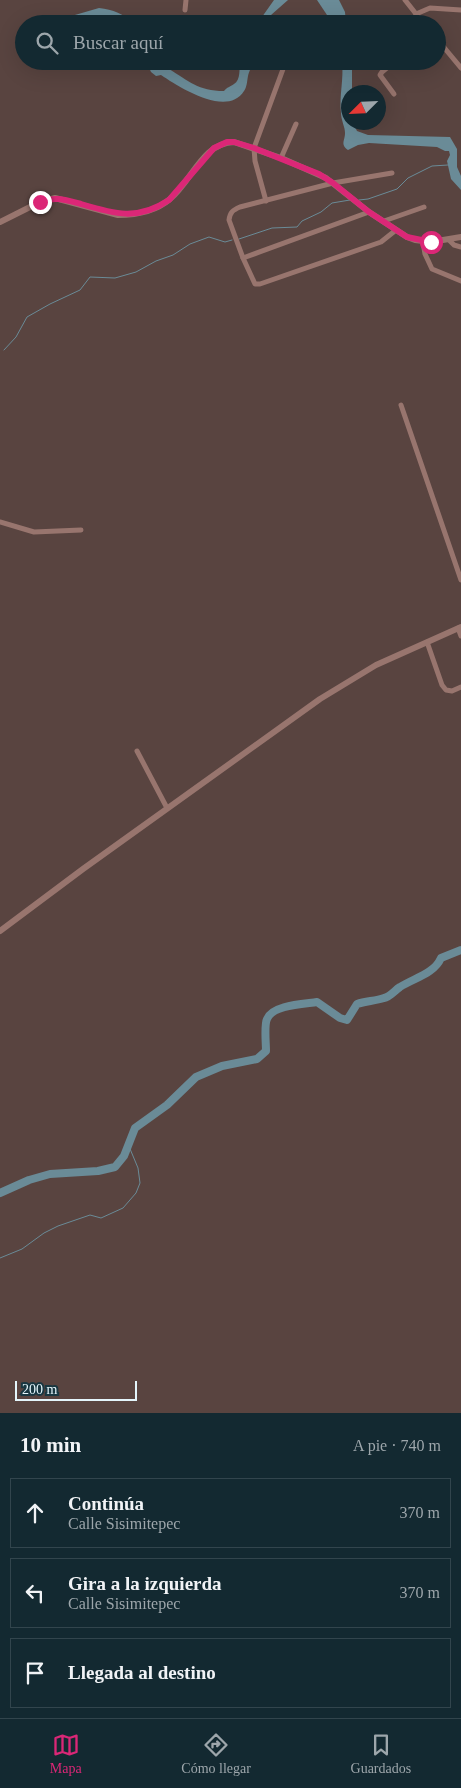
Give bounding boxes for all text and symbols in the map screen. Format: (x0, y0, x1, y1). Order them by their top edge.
search box (15, 15, 446, 70)
icon: search (33, 29, 61, 57)
text: Buscar aquí (73, 32, 163, 53)
north arrow (341, 85, 386, 130)
route end (29, 191, 52, 214)
route start (420, 231, 443, 254)
scale bar (15, 1378, 138, 1401)
text: 200 m (22, 1382, 57, 1397)
text: 10 min (20, 1433, 81, 1457)
text: A pie · 740 m (353, 1437, 441, 1454)
text: Continúa (68, 1493, 144, 1514)
icon: ahead (21, 1499, 49, 1527)
text: 370 m (400, 1504, 440, 1521)
text: Calle Sisimitepec (68, 1515, 180, 1532)
text: Gira a la izquierda (68, 1573, 222, 1594)
icon: left (21, 1579, 49, 1607)
text: 370 m (400, 1584, 440, 1601)
text: Calle Sisimitepec (68, 1595, 180, 1612)
icon: arrive (21, 1659, 49, 1687)
text: Llegada al destino (68, 1662, 216, 1683)
tab: Mapa (50, 1731, 82, 1777)
tab: Cómo llegar (181, 1731, 251, 1777)
tab: Guardados (351, 1731, 411, 1777)

